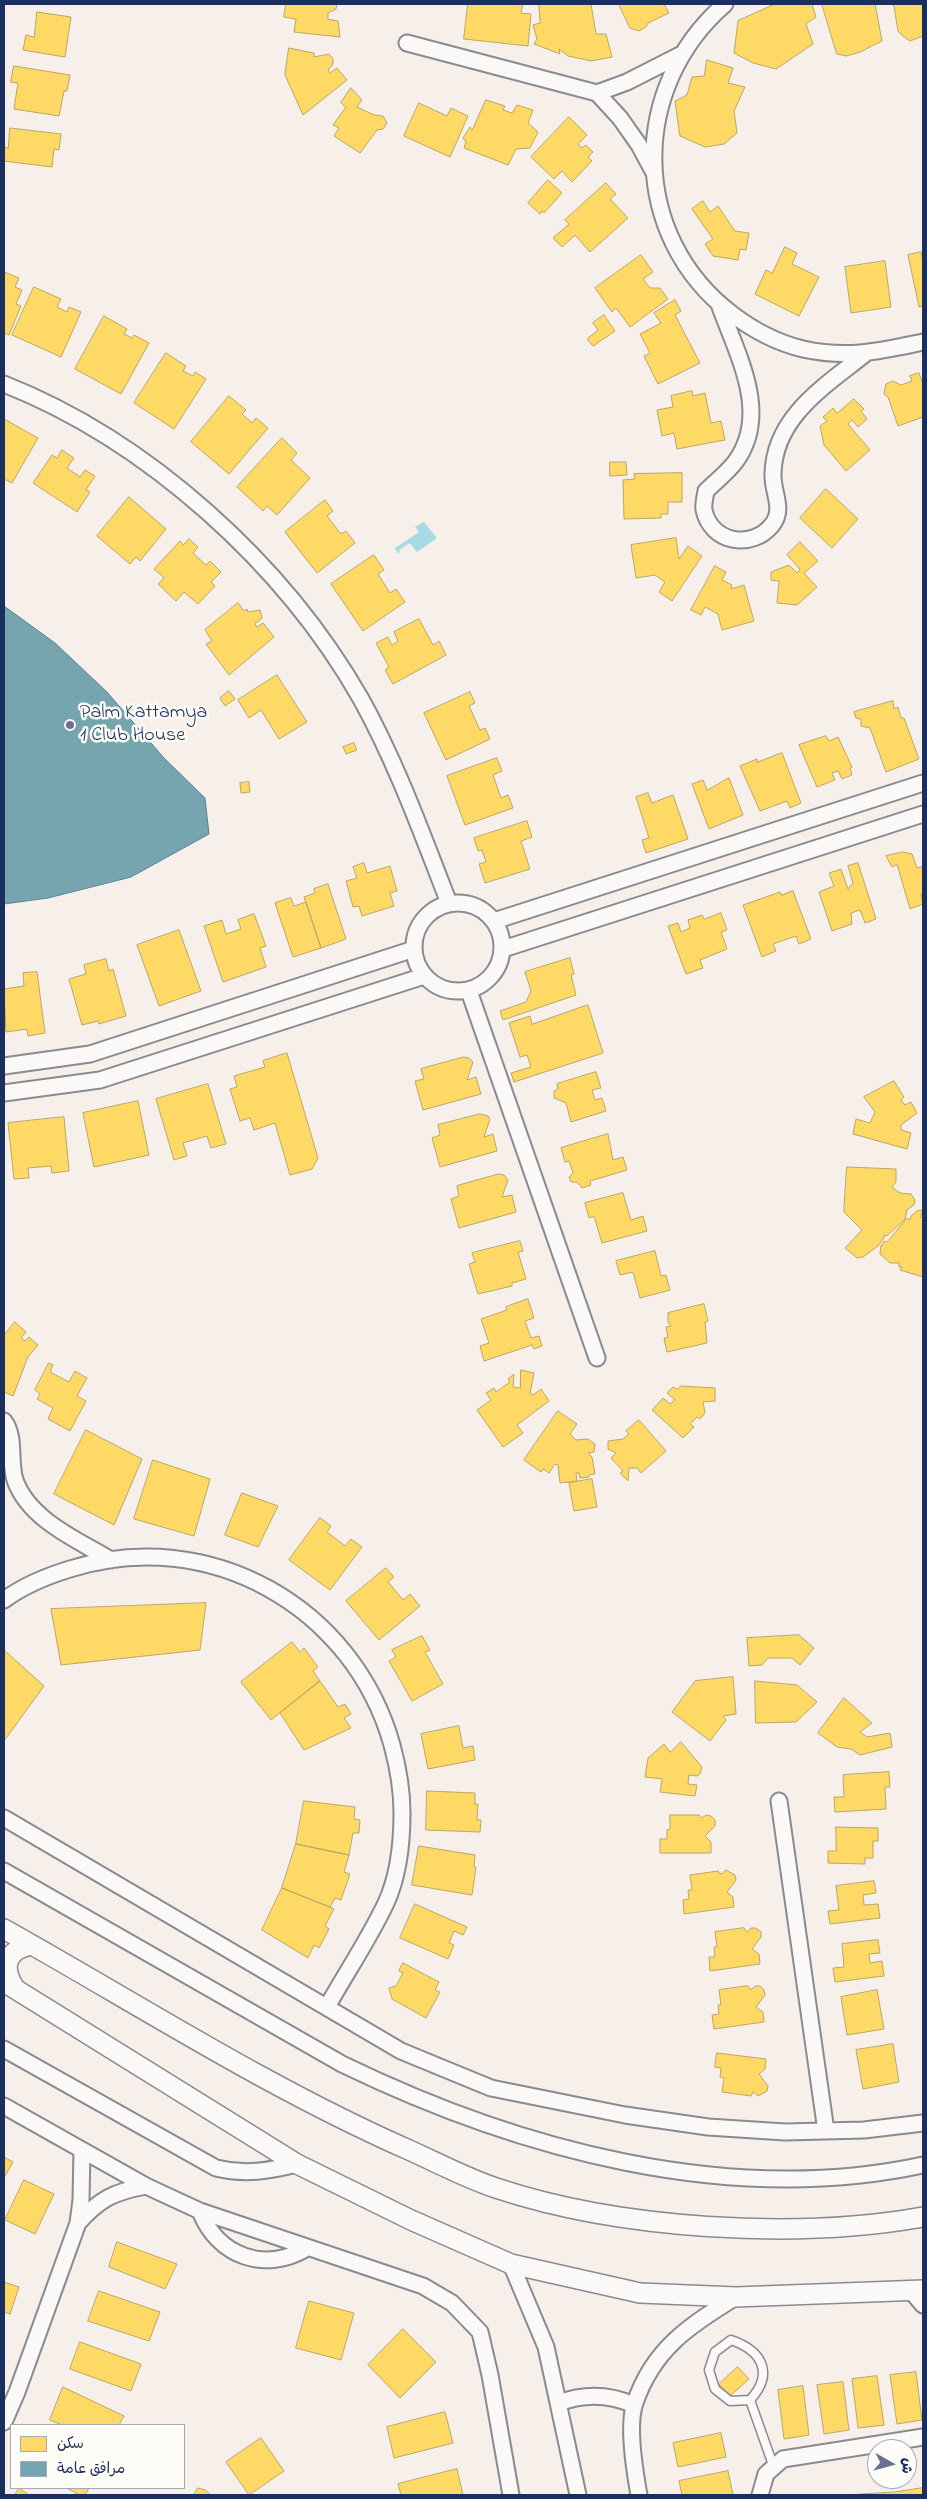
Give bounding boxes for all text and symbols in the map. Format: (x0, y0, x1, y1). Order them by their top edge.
place label: Palm Kattamya 1 Club House (80, 702, 207, 749)
marker: Palm Kattamya 1 Club House (64, 719, 76, 731)
legend (10, 2424, 185, 2489)
text: سكن (57, 2433, 84, 2455)
north arrow (867, 2439, 917, 2489)
text: ش (895, 2457, 918, 2475)
text: مرافق عامة (57, 2458, 125, 2480)

